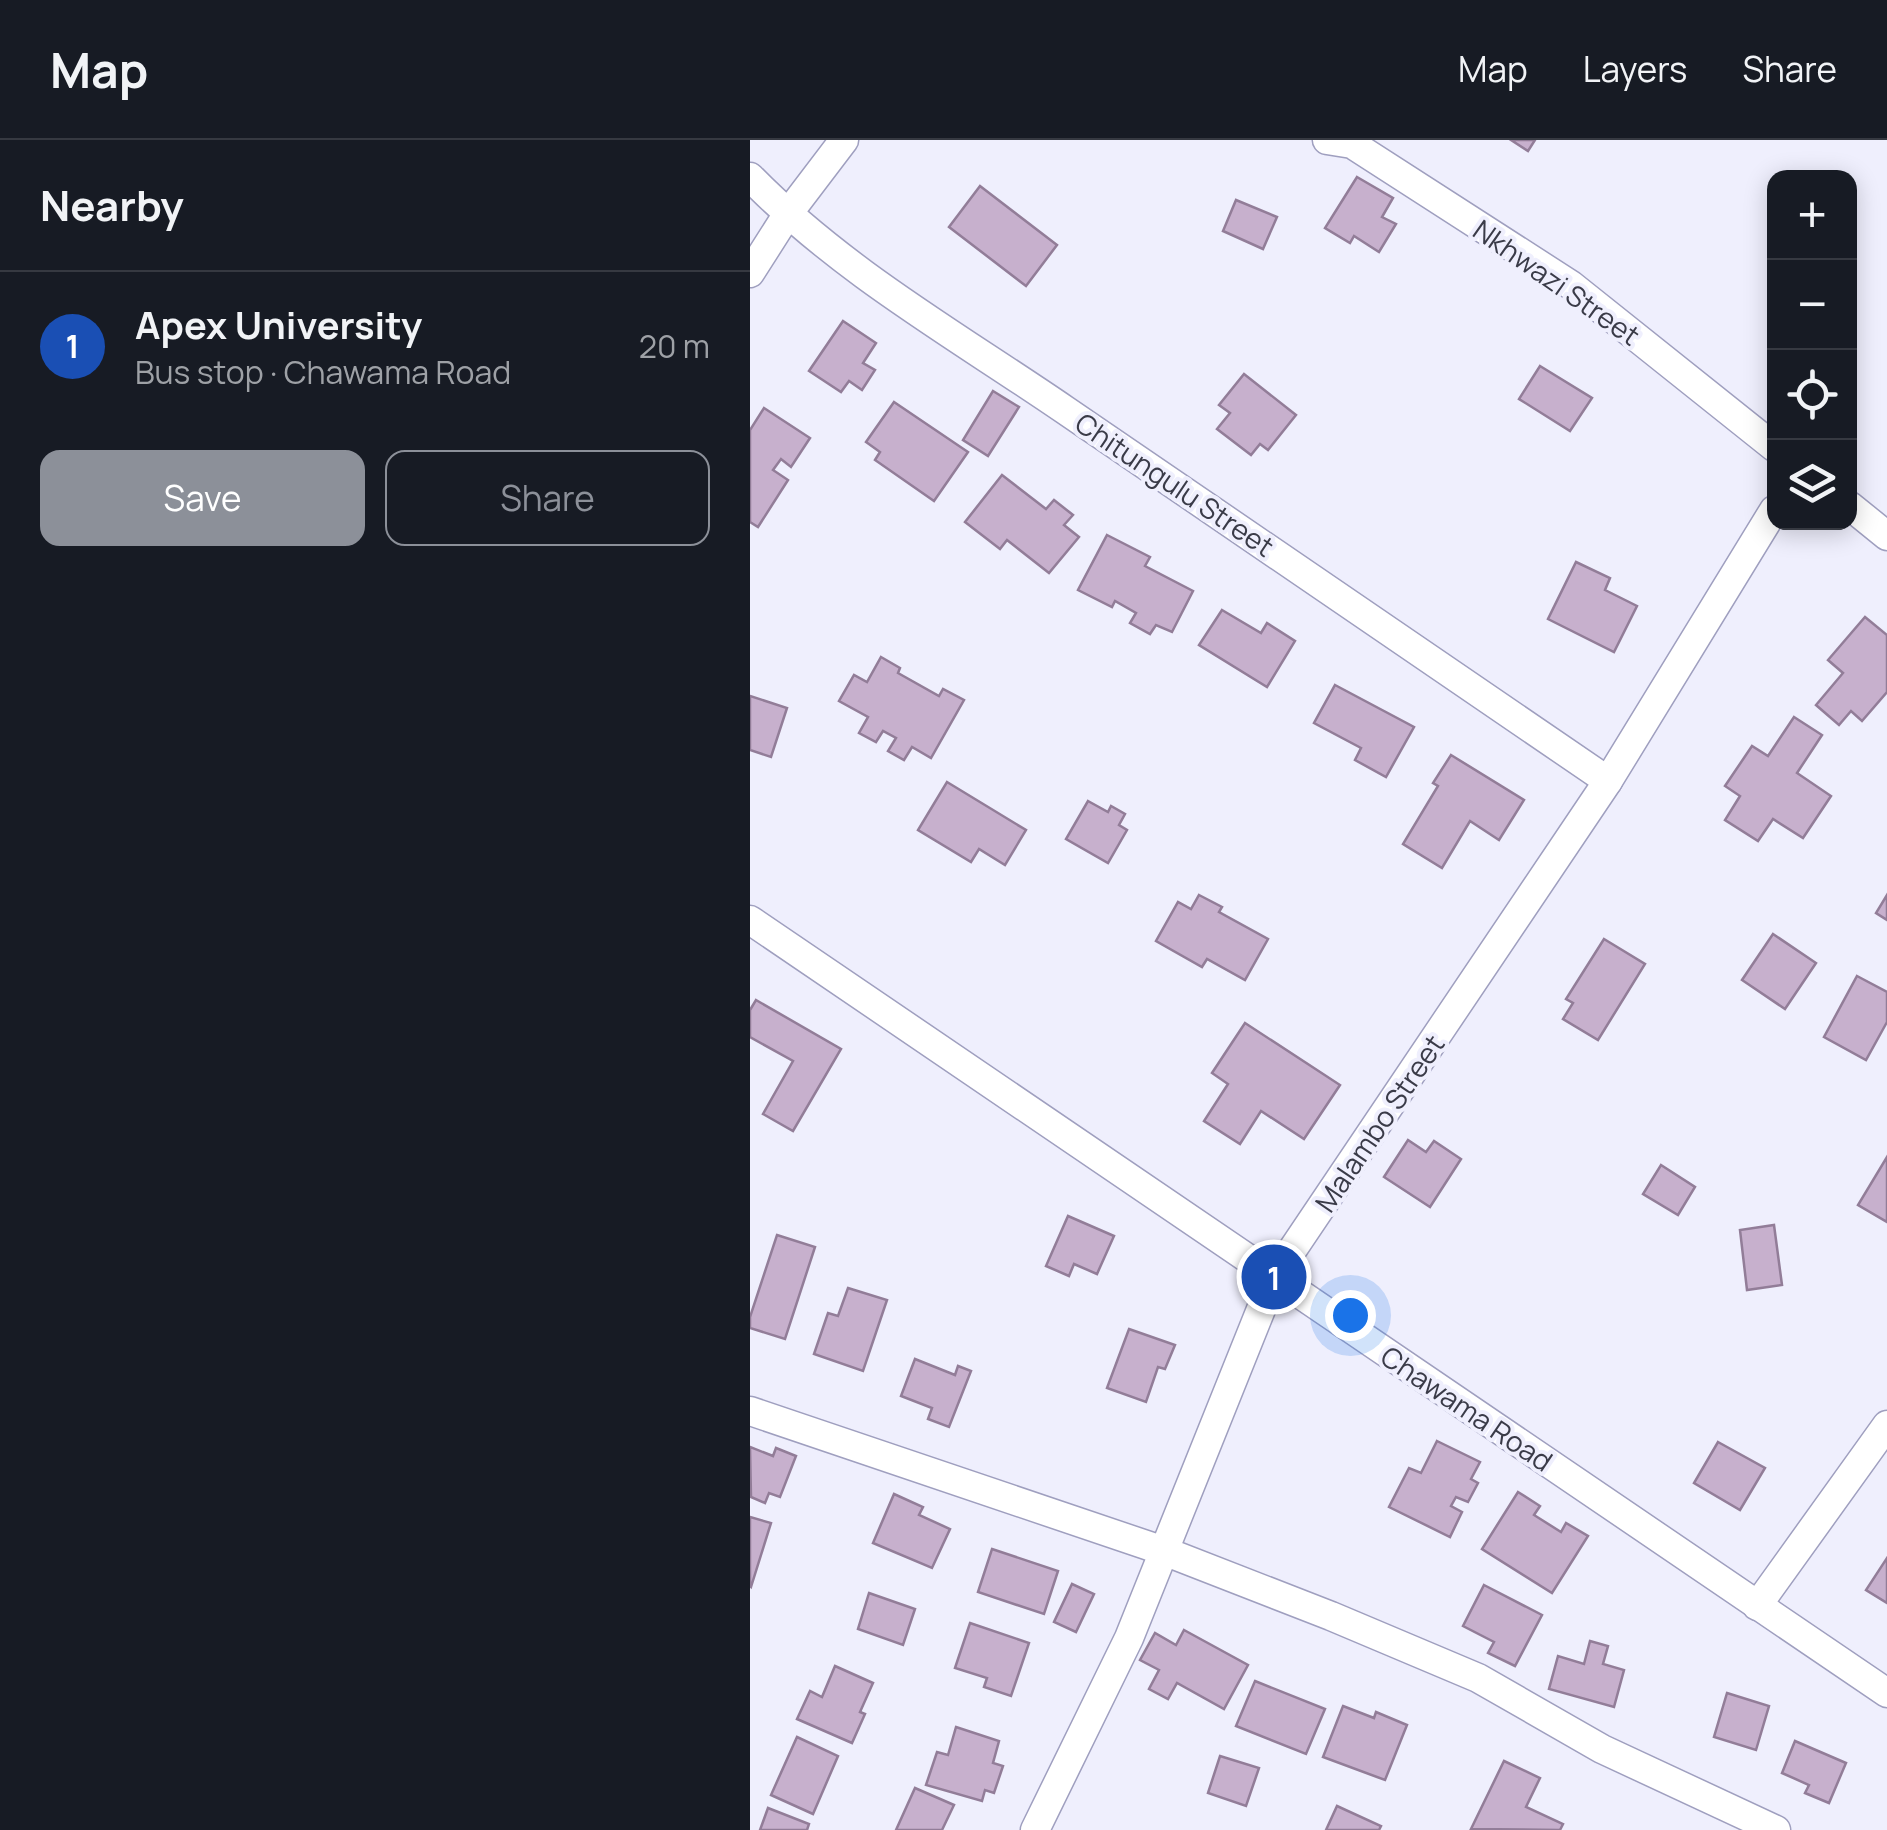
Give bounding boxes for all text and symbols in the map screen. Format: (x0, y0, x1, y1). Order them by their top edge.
text: Map (50, 37, 148, 102)
text: Map (1458, 45, 1528, 93)
text: Layers (1583, 45, 1687, 93)
text: Share (1742, 45, 1837, 93)
map controls (1767, 170, 1857, 530)
button: + (1767, 170, 1857, 260)
text: Nearby (40, 176, 184, 234)
street label: Nkhwazi Street (1466, 210, 1648, 354)
button: − (1767, 260, 1857, 350)
text: Apex University (135, 298, 422, 350)
text: 1 (65, 324, 80, 368)
text: 20 m (639, 324, 710, 368)
text: Bus stop · Chawama Road (135, 350, 511, 394)
button: locate (1767, 350, 1857, 440)
street label: Chitungulu Street (1068, 403, 1282, 565)
button: layers (1767, 440, 1857, 530)
button: Save (40, 450, 365, 546)
button: Share (385, 450, 710, 546)
street label: Malambo Street (1306, 1027, 1452, 1219)
pin: 1 (1242, 1240, 1306, 1314)
your location (1325, 1290, 1376, 1341)
street label: Chawama Road (1374, 1337, 1560, 1479)

